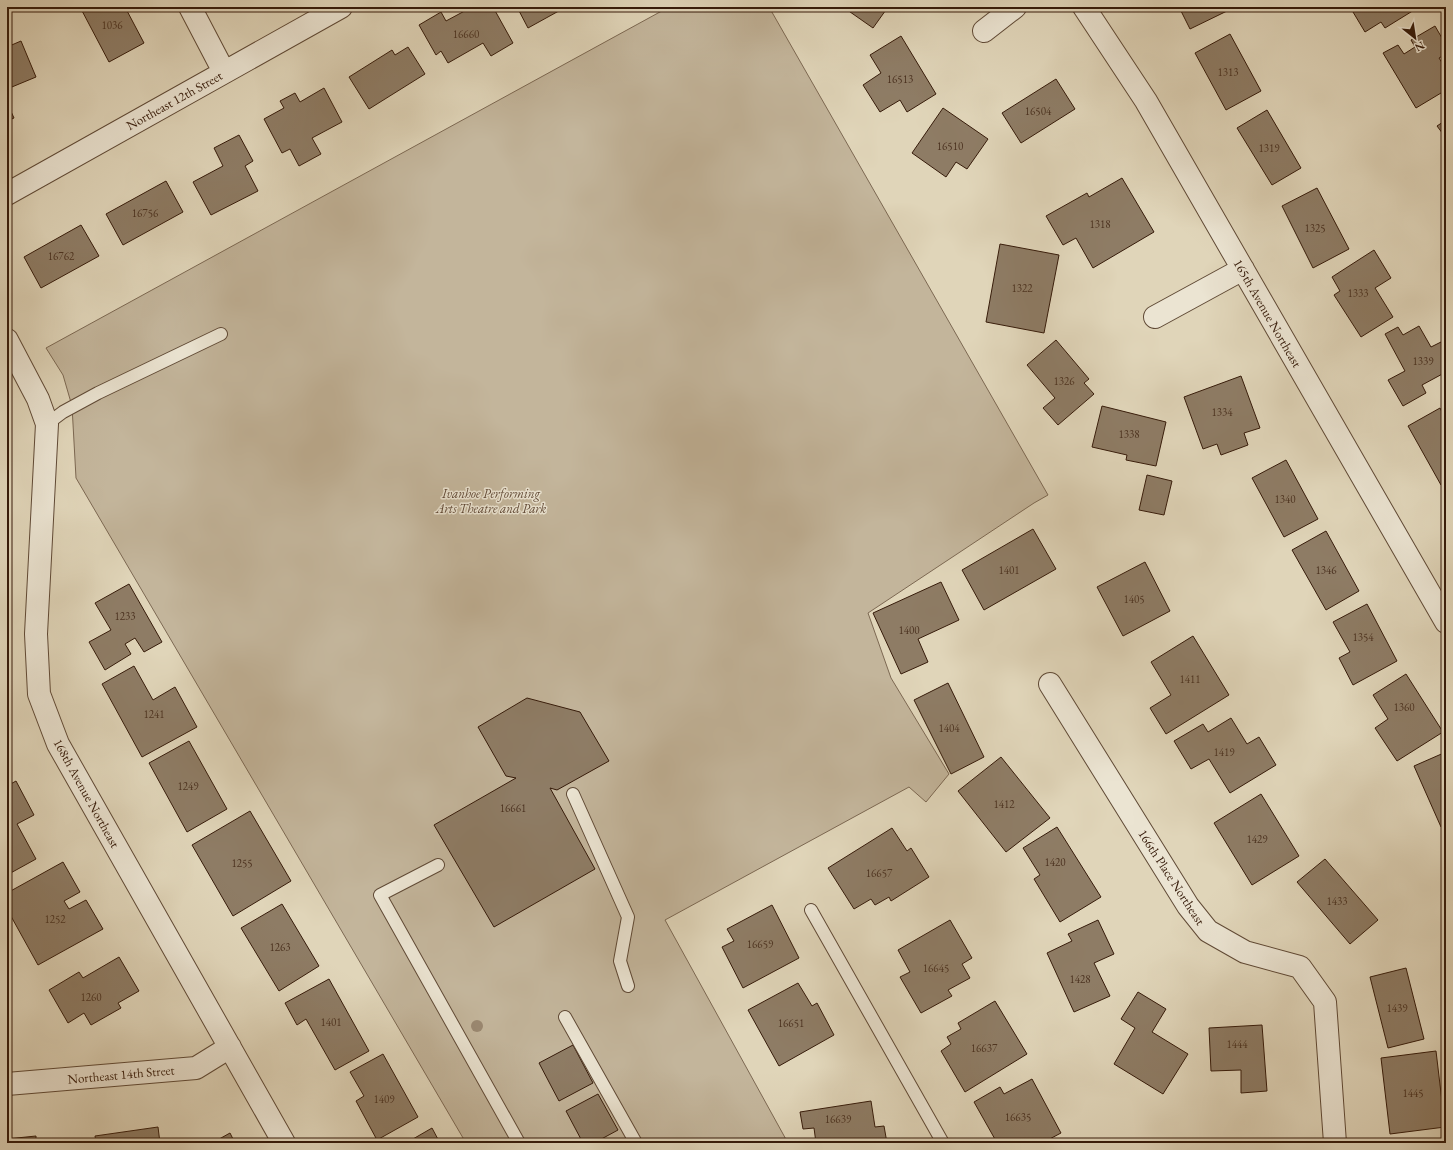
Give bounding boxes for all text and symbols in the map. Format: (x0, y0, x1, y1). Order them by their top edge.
house number: 1036 (101, 18, 123, 32)
north arrow (1395, 18, 1435, 58)
house number: 16660 (453, 27, 479, 41)
text: N (1413, 38, 1427, 55)
house number: 1313 (1217, 65, 1239, 79)
street label: Northeast 12th Street (123, 67, 225, 134)
house number: 16513 (887, 72, 913, 86)
house number: 16504 (1025, 104, 1052, 118)
house number: 16510 (937, 139, 963, 153)
house number: 1319 (1258, 141, 1280, 155)
house number: 16756 (132, 206, 159, 220)
house number: 1318 (1089, 217, 1111, 231)
house number: 1325 (1304, 221, 1326, 235)
house number: 16762 (48, 249, 75, 263)
street label: 165th Avenue Northeast (1230, 256, 1306, 371)
house number: 1322 (1011, 281, 1033, 295)
house number: 1333 (1347, 286, 1369, 300)
house number: 1339 (1412, 354, 1434, 368)
house number: 1326 (1053, 374, 1075, 388)
house number: 1334 (1211, 405, 1233, 419)
house number: 1338 (1118, 427, 1140, 441)
park label: Ivanhoe Performing Arts Theatre and Park (435, 485, 546, 517)
house number: 1340 (1274, 492, 1296, 506)
house number: 1401 (998, 563, 1020, 577)
house number: 1346 (1315, 563, 1337, 577)
house number: 1405 (1123, 592, 1145, 606)
house number: 1233 (114, 609, 136, 623)
house number: 1400 (898, 623, 920, 637)
house number: 1354 (1352, 630, 1374, 644)
house number: 1411 (1179, 672, 1201, 686)
house number: 1360 (1393, 700, 1415, 714)
house number: 1241 (143, 707, 165, 721)
house number: 1404 (938, 721, 960, 735)
street label: 168th Avenue Northeast (49, 736, 124, 851)
house number: 1419 (1213, 745, 1235, 759)
house number: 1249 (177, 779, 199, 793)
house number: 1412 (993, 797, 1015, 811)
house number: 16661 (500, 801, 526, 815)
street label: 166th Place Northeast (1134, 826, 1209, 928)
house number: 1429 (1246, 832, 1268, 846)
house number: 1420 (1044, 855, 1066, 869)
house number: 1255 (231, 856, 253, 870)
house number: 16657 (866, 866, 893, 880)
house number: 1433 (1326, 894, 1348, 908)
house number: 1252 (44, 912, 66, 926)
house number: 16659 (747, 937, 774, 951)
house number: 1263 (269, 940, 291, 954)
house number: 16645 (923, 961, 949, 975)
house number: 1428 (1069, 972, 1091, 986)
house number: 1260 (80, 990, 102, 1004)
house number: 1439 (1386, 1001, 1408, 1015)
house number: 1401 (320, 1015, 342, 1029)
house number: 16651 (778, 1016, 804, 1030)
house number: 1444 (1226, 1037, 1248, 1051)
house number: 16637 (971, 1041, 998, 1055)
street label: Northeast 14th Street (67, 1061, 175, 1088)
house number: 1445 (1402, 1086, 1424, 1100)
house number: 1409 (373, 1092, 395, 1106)
house number: 16635 (1005, 1110, 1031, 1124)
house number: 16639 (825, 1112, 852, 1126)

